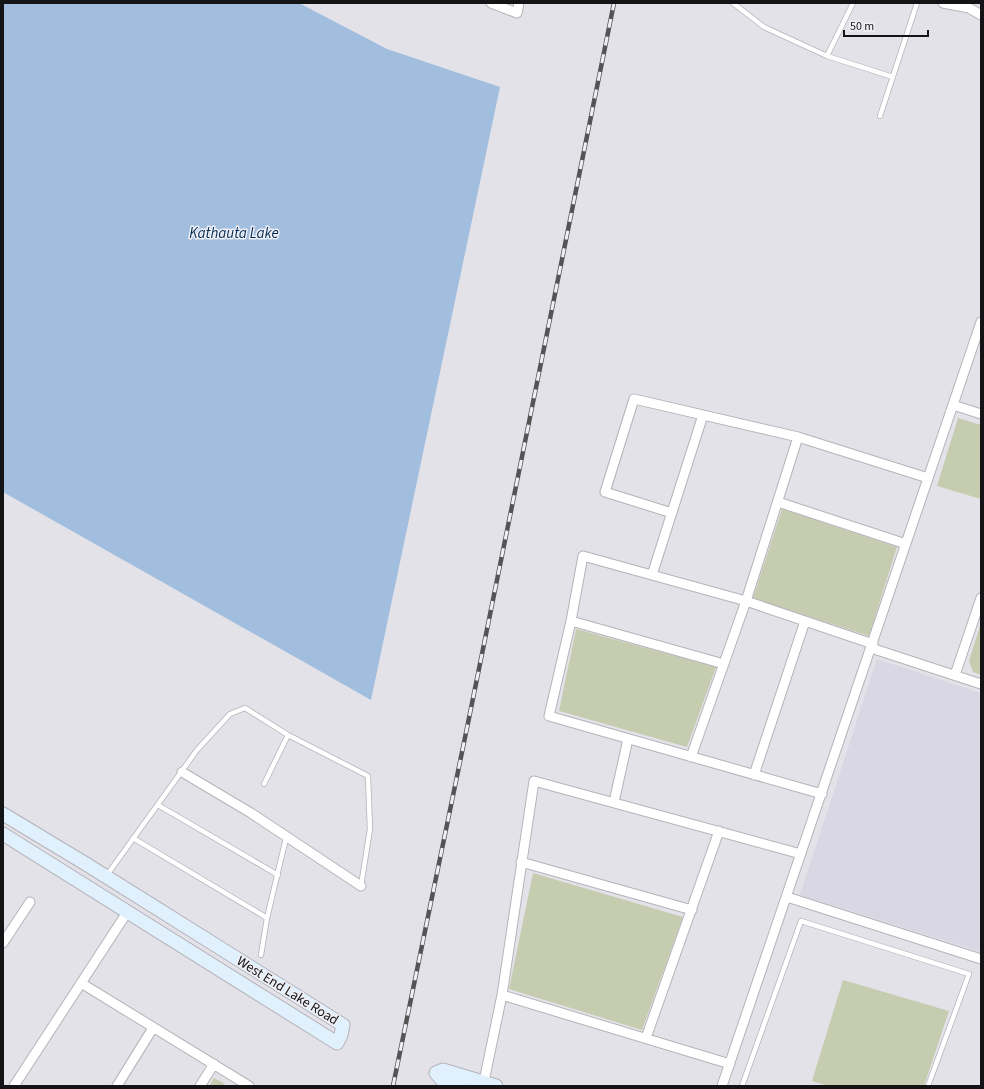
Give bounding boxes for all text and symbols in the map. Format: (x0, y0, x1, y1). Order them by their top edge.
scale bar (844, 12, 928, 38)
text: 50 m (850, 18, 874, 35)
water label: Kathauta Lake (189, 223, 279, 244)
street label: West End Lake Road (233, 951, 342, 1030)

